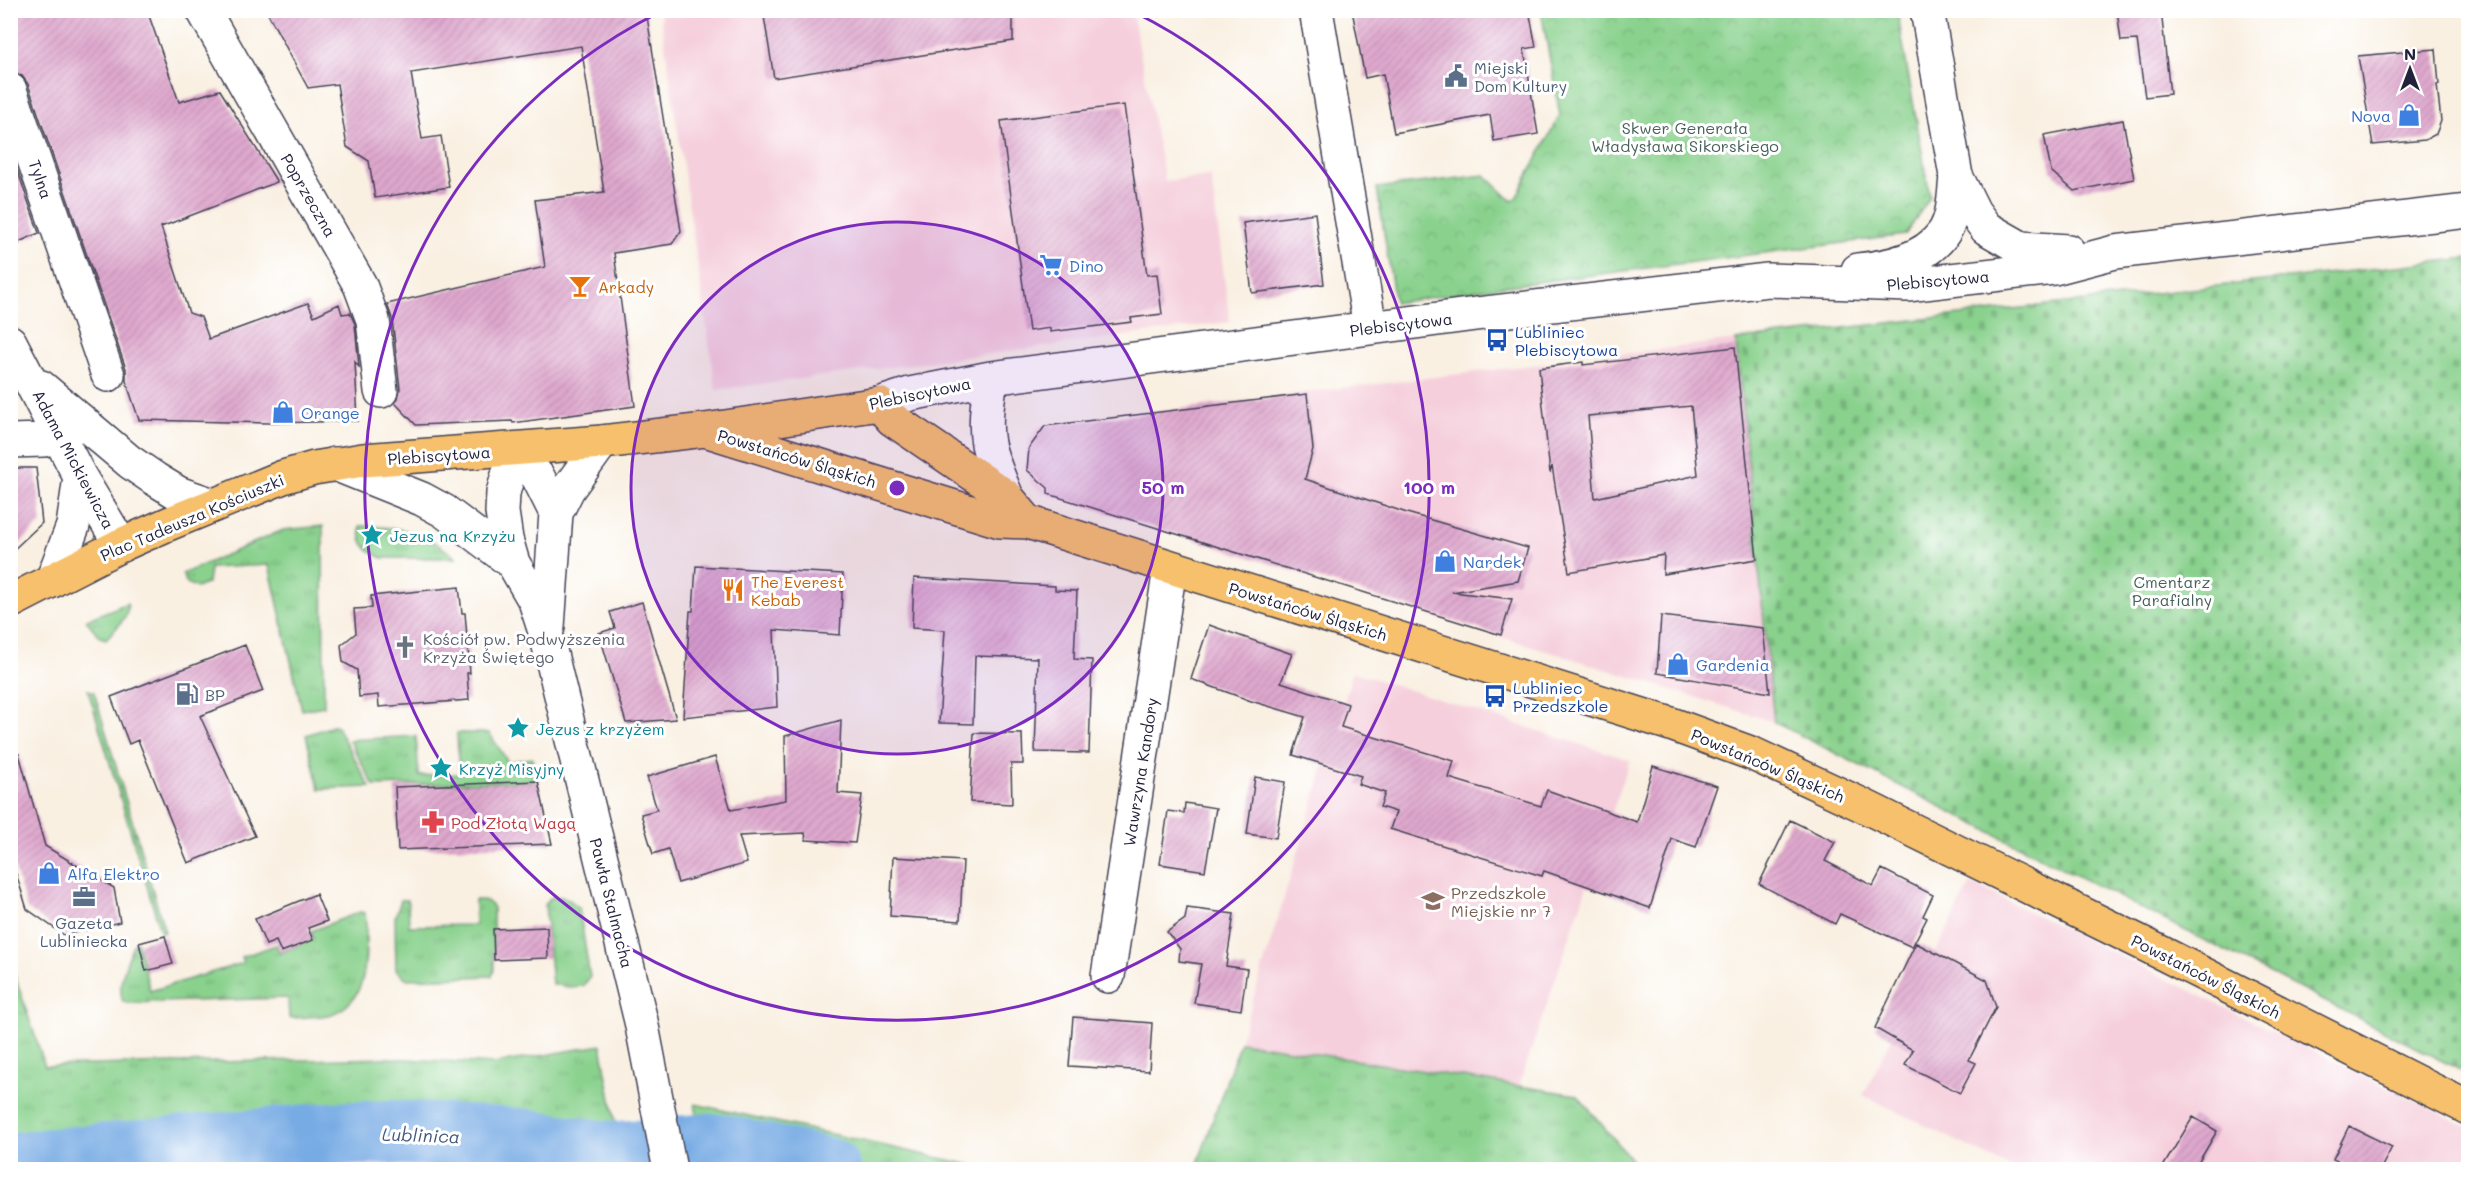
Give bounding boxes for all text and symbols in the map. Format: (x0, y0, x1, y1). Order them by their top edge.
north arrow (2380, 39, 2440, 99)
text: N (2404, 43, 2416, 64)
place label: Miejski Dom Kultury (1474, 57, 1567, 96)
public building icon: Miejski Dom Kultury (1443, 63, 1469, 89)
shop icon: Nova (2396, 102, 2422, 128)
place label: Nova (2351, 105, 2391, 126)
park label: Skwer Generała Władysława Sikorskiego (1591, 117, 1779, 156)
street label: Poprzeczna (277, 149, 341, 241)
street label: Tylna (25, 157, 57, 201)
supermarket icon: Dino (1038, 252, 1064, 278)
place label: Dino (1069, 255, 1103, 276)
street label: Plebiscytowa (1886, 265, 1990, 295)
bar icon: Arkady (567, 273, 593, 299)
place label: Arkady (598, 276, 654, 297)
street label: Plebiscytowa (1348, 307, 1454, 341)
place label: Lubliniec Plebiscytowa (1515, 321, 1618, 360)
bus stop icon: Lubliniec Plebiscytowa (1484, 327, 1510, 353)
street label: Plebiscytowa (867, 372, 973, 414)
street label: Adama Mickiewicza (28, 386, 120, 532)
shop icon: Orange (270, 399, 296, 425)
place label: Orange (301, 402, 360, 423)
street label: Powstańców Śląskich (715, 424, 879, 492)
street label: Plebiscytowa (387, 441, 491, 469)
street label: Plac Tadeusza Kościuszki (97, 469, 287, 565)
text: 50 m (1142, 475, 1184, 499)
text: 100 m (1403, 475, 1455, 499)
centre of rings (887, 478, 907, 498)
place icon: Jezus na Krzyżu (359, 522, 385, 548)
place label: Jezus na Krzyżu (390, 525, 516, 546)
shop icon: Nardek (1432, 548, 1458, 574)
place label: Nardek (1463, 551, 1521, 572)
place label: The Everest Kebab (751, 571, 844, 610)
park label: Cmentarz Parafialny (2132, 571, 2212, 610)
restaurant icon: The Everest Kebab (720, 577, 746, 603)
street label: Powstańców Śląskich (1226, 577, 1390, 645)
place label: Kościół pw. Podwyższenia Krzyża Świętego (423, 628, 625, 667)
church icon: Kościół pw. Podwyższenia Krzyża Świętego (392, 634, 418, 660)
shop icon: Gardenia (1665, 651, 1691, 677)
place label: Gardenia (1696, 654, 1770, 675)
place label: Lubliniec Przedszkole (1513, 677, 1608, 716)
fuel station icon: BP (174, 681, 200, 707)
bus stop icon: Lubliniec Przedszkole (1482, 683, 1508, 709)
place label: BP (205, 684, 225, 705)
street label: Wawrzyna Kandory (1118, 696, 1162, 848)
place icon: Jezus z krzyżem (505, 715, 531, 741)
place label: Jezus z krzyżem (536, 718, 665, 739)
street label: Powstańców Śląskich (1688, 723, 1848, 807)
place icon: Krzyż Misyjny (428, 755, 454, 781)
place label: Krzyż Misyjny (459, 758, 564, 779)
pharmacy icon: Pod Złotą Wagą (420, 809, 446, 835)
place label: Pod Złotą Wagą (451, 812, 576, 833)
street label: Pawła Stalmacha (586, 836, 638, 970)
shop icon: Alfa Elektro (36, 860, 62, 886)
place label: Alfa Elektro (67, 863, 160, 884)
place label: Przedszkole Miejskie nr 7 (1451, 882, 1551, 921)
office icon: Gazeta Lubliniecka (71, 884, 97, 910)
school or university icon: Przedszkole Miejskie nr 7 (1420, 888, 1446, 914)
place label: Gazeta Lubliniecka (40, 912, 128, 951)
street label: Powstańców Śląskich (2128, 929, 2284, 1023)
water label: Lublinica (382, 1122, 460, 1148)

